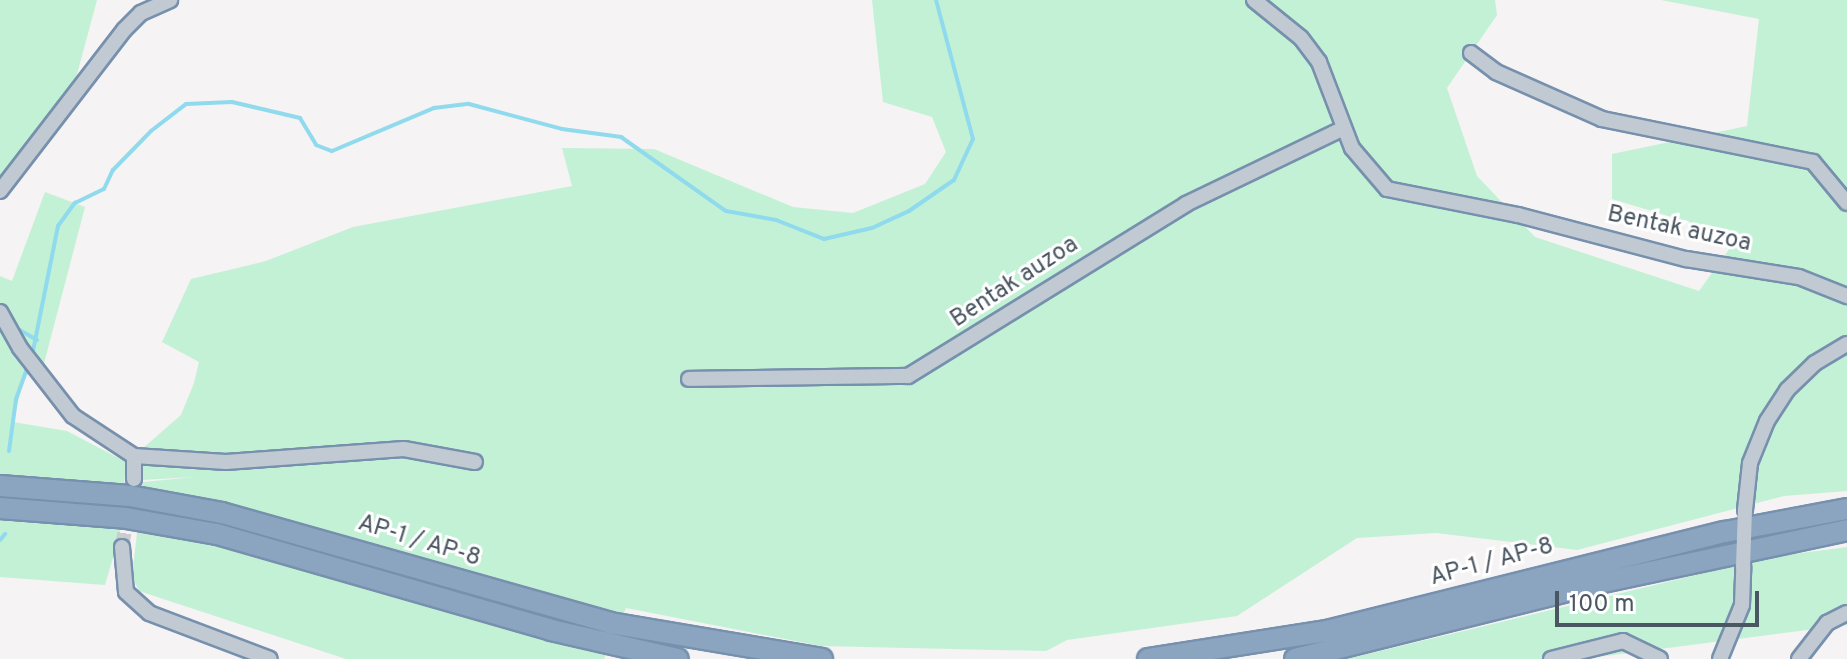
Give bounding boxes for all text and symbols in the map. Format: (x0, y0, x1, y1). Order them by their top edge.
street label: Bentak auzoa (1604, 201, 1754, 259)
street label: Bentak auzoa (946, 231, 1084, 335)
street label: AP-1 / AP-8 (354, 510, 484, 574)
street label: AP-1 / AP-8 (1427, 533, 1557, 593)
scale bar (1559, 575, 1763, 625)
text: 100 m (1569, 590, 1635, 620)

